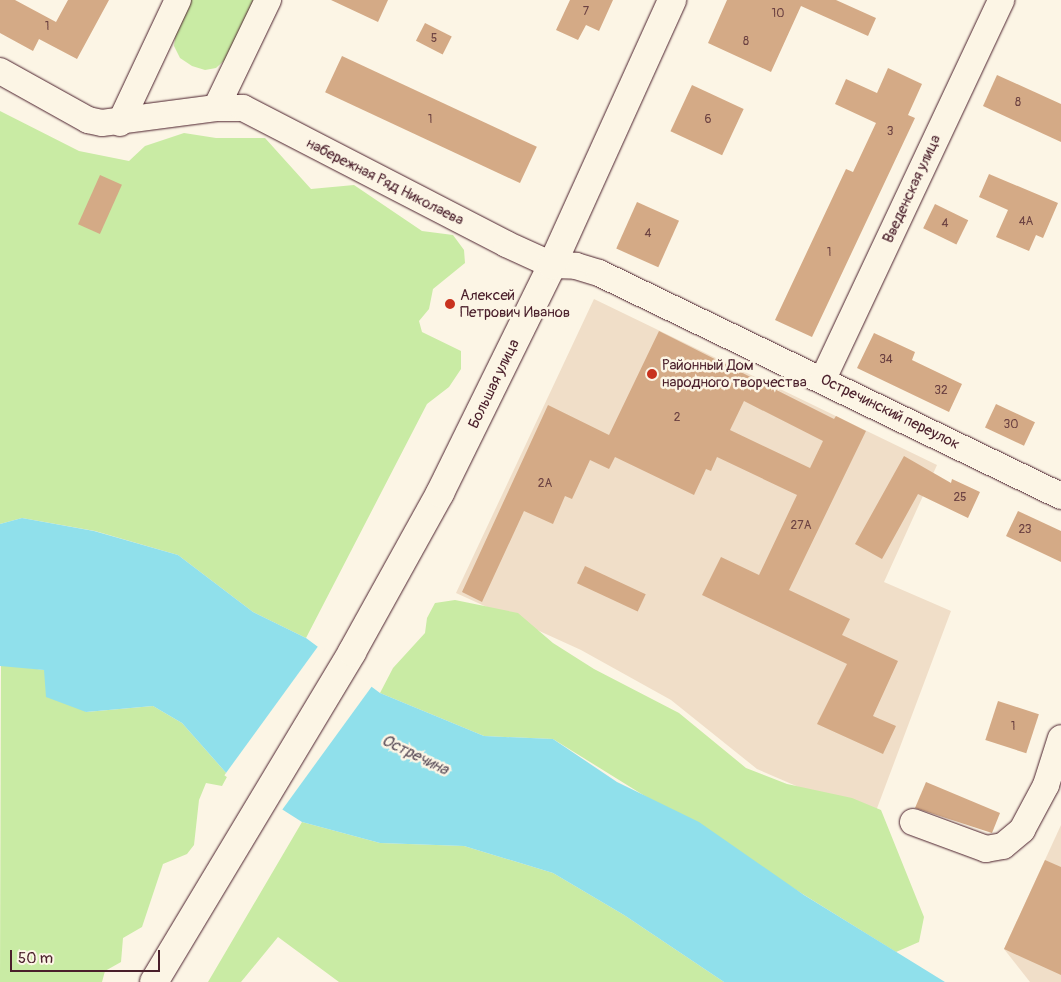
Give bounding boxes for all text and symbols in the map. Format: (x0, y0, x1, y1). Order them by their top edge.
house number: 7 (583, 5, 589, 19)
house number: 10 (772, 7, 784, 21)
house number: 1 (45, 20, 49, 34)
house number: 5 (431, 32, 437, 46)
house number: 8 (743, 35, 749, 49)
house number: 8 (1015, 96, 1021, 110)
house number: 1 (428, 113, 432, 127)
house number: 6 (705, 113, 711, 127)
house number: 3 (887, 125, 893, 139)
street label: Введенская улица (879, 132, 945, 246)
street label: набережная Ряд Николаева (303, 134, 467, 230)
house number: 4А (1019, 215, 1033, 229)
house number: 4 (942, 217, 948, 231)
house number: 4 (645, 227, 651, 241)
house number: 1 (827, 246, 831, 260)
place label: Алексей Петрович Иванов (460, 286, 570, 321)
marker: Алексей Петрович Иванов (444, 298, 456, 310)
street label: Большая улица (465, 336, 523, 432)
house number: 34 (879, 353, 893, 367)
place label: Районный Дом народного творчества (662, 356, 807, 391)
marker: Районный Дом народного творчества (646, 368, 658, 380)
street label: Остречинский переулок (817, 370, 963, 454)
house number: 32 (934, 384, 948, 398)
house number: 2 (674, 411, 680, 425)
house number: 30 (1004, 418, 1018, 432)
house number: 2А (538, 477, 552, 491)
house number: 25 (953, 491, 967, 505)
house number: 27А (791, 519, 811, 533)
house number: 23 (1018, 523, 1032, 537)
house number: 1 (1011, 720, 1015, 734)
water label: Остречина (378, 731, 452, 779)
scale bar (12, 940, 162, 972)
text: 50 m (18, 949, 53, 968)

